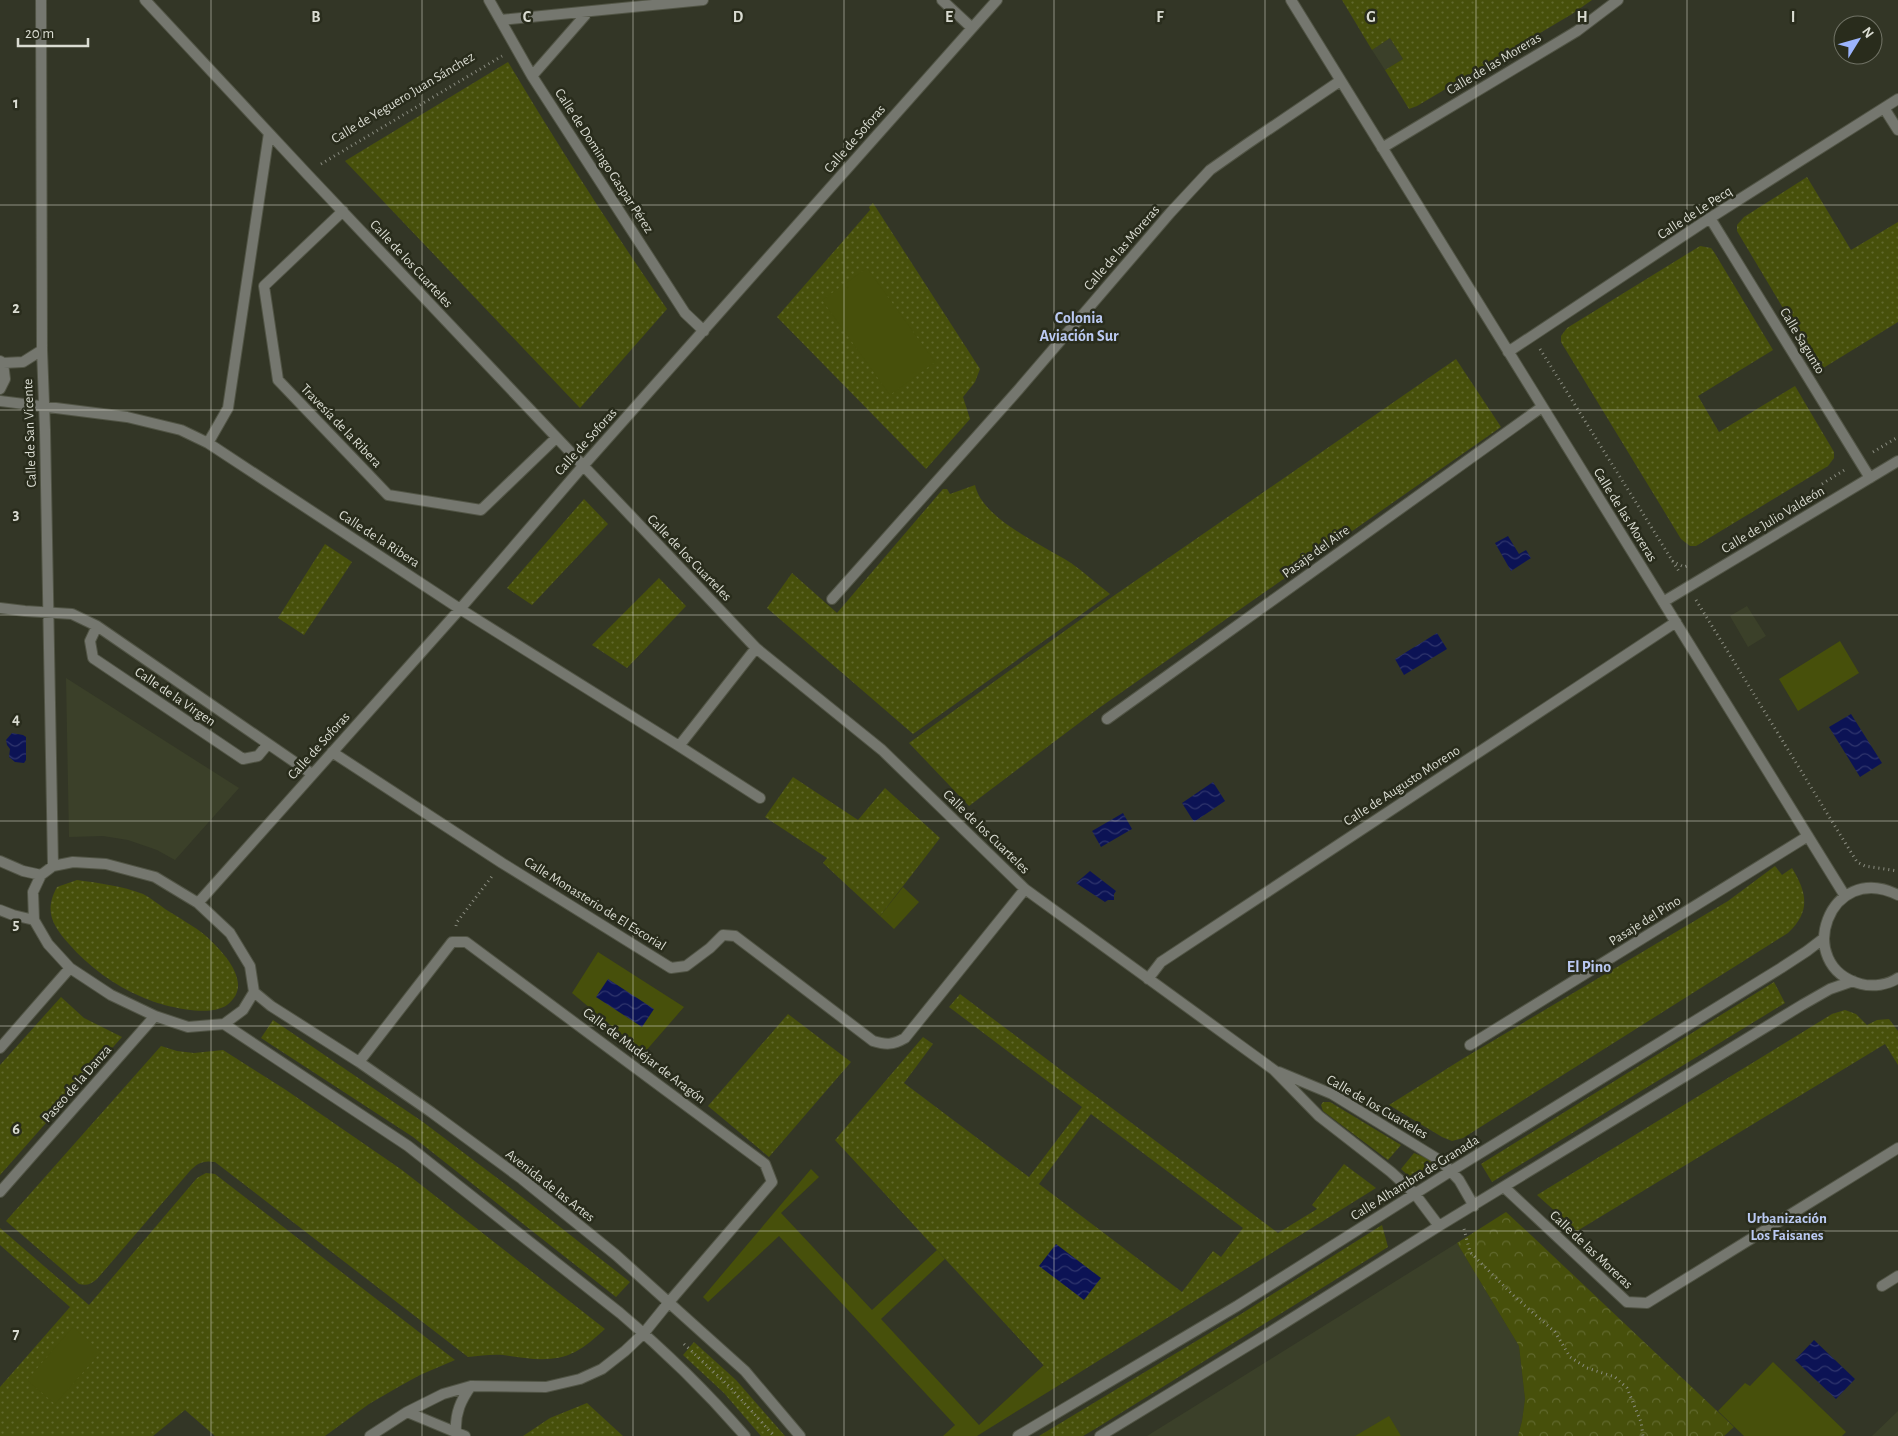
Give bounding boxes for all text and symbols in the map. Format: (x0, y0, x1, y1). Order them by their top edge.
text: B (311, 9, 321, 25)
text: C (523, 9, 532, 25)
text: D (733, 9, 744, 25)
text: E (945, 9, 953, 25)
text: F (1156, 9, 1164, 25)
text: G (1366, 9, 1376, 25)
text: H (1576, 9, 1588, 25)
text: I (1791, 9, 1795, 25)
scale bar (18, 15, 88, 47)
north arrow (1833, 15, 1883, 65)
text: N (1859, 25, 1876, 41)
text: 20 m (25, 26, 54, 41)
street label: Calle de las Moreras (1444, 30, 1544, 98)
street label: Calle de Yeguero Juan Sánchez (329, 50, 477, 146)
street label: Calle de Domingo Gaspar Pérez (552, 86, 656, 236)
text: 1 (13, 95, 19, 111)
street label: Calle de Soforas (822, 102, 888, 176)
street label: Calle de Le Pecq (1655, 184, 1735, 242)
street label: Calle de las Moreras (1081, 203, 1163, 293)
street label: Calle de los Cuarteles (367, 217, 455, 311)
text: 2 (12, 300, 20, 316)
street label: Calle Sagunto (1777, 305, 1827, 377)
district label: Colonia Aviación Sur (1039, 310, 1119, 344)
street label: Calle de San Vicente (21, 378, 39, 488)
street label: Travesía de la Ribera (298, 382, 385, 471)
street label: Calle de Soforas (552, 406, 620, 478)
street label: Calle de las Moreras (1591, 466, 1659, 564)
street label: Calle de Julio Valdeón (1719, 484, 1827, 556)
text: 3 (13, 506, 20, 522)
street label: Calle de la Ribera (336, 508, 422, 571)
street label: Calle de los Cuarteles (644, 512, 734, 604)
street label: Pasaje del Aire (1280, 523, 1352, 581)
street label: Calle de la Virgen (132, 665, 218, 729)
street label: Calle de Soforas (285, 710, 353, 782)
text: 4 (12, 711, 20, 727)
street label: Calle de Augusto Moreno (1341, 743, 1463, 829)
street label: Calle de los Cuarteles (940, 787, 1032, 877)
street label: Calle Monasterio de El Escorial (522, 855, 668, 953)
street label: Pasaje del Pino (1607, 893, 1683, 949)
text: 5 (13, 916, 20, 932)
district label: El Pino (1567, 959, 1611, 975)
street label: Calle de Mudéjar de Aragón (580, 1005, 708, 1107)
street label: Paseo de la Danza (40, 1042, 115, 1125)
street label: Calle de los Cuarteles (1324, 1072, 1430, 1142)
text: 6 (12, 1121, 20, 1137)
street label: Calle Alhambra de Granada (1348, 1133, 1482, 1223)
street label: Avenida de las Artes (503, 1147, 597, 1225)
street label: Calle de las Moreras (1547, 1208, 1635, 1292)
district label: Urbanización Los Faisanes (1747, 1211, 1827, 1243)
text: 7 (13, 1326, 20, 1342)

